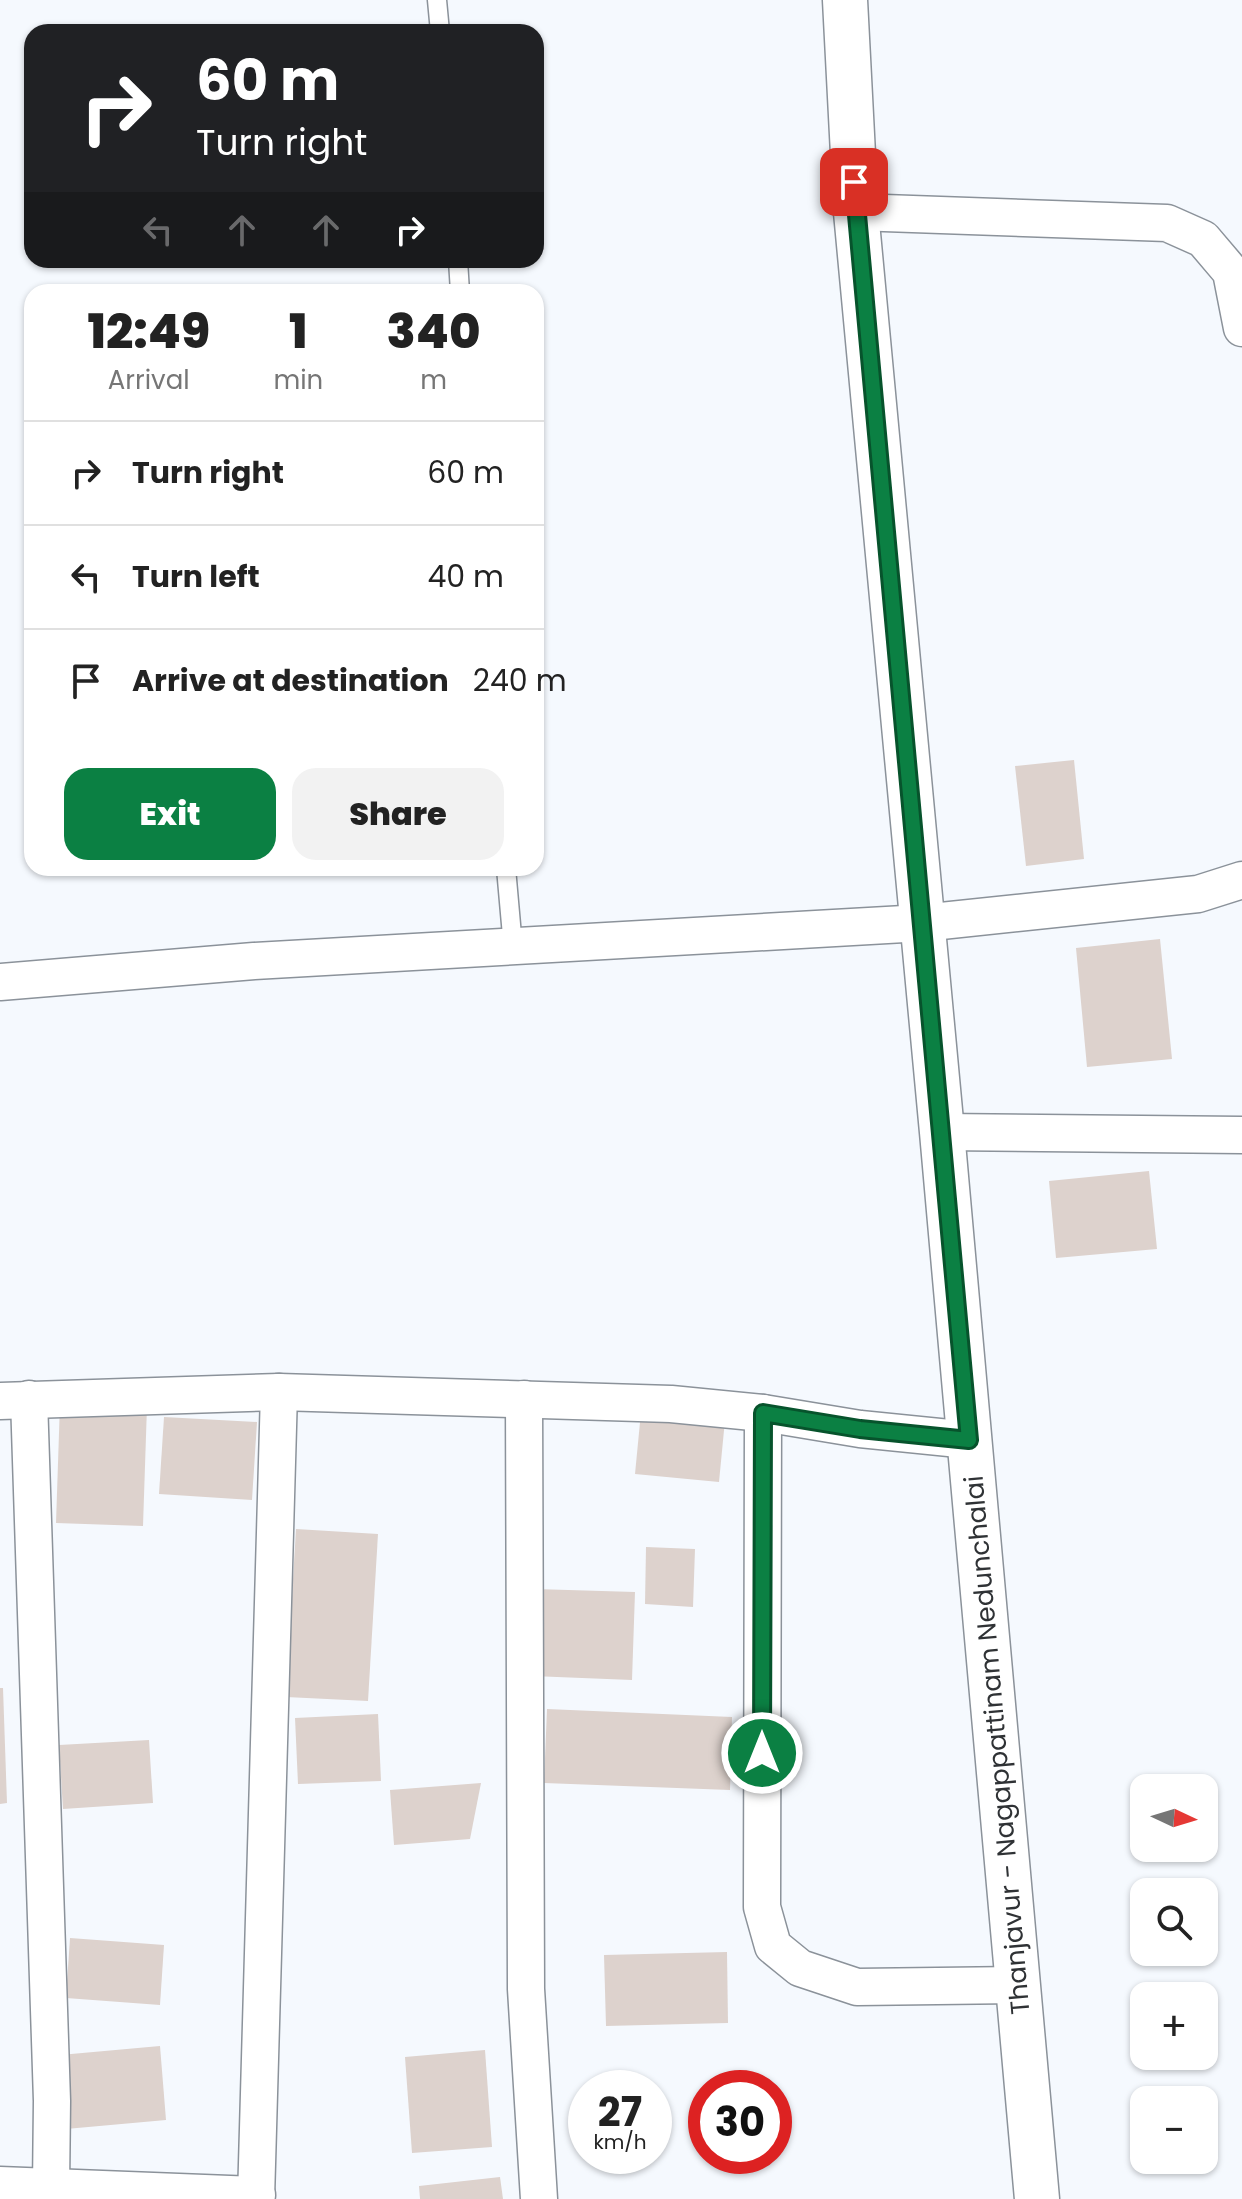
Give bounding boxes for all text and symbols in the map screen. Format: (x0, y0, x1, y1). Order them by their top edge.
text: 60 m (196, 41, 339, 120)
icon: right (64, 56, 168, 160)
text: Turn right (196, 117, 367, 168)
pin (820, 148, 888, 216)
icon: arrive (832, 160, 876, 204)
icon: left (136, 208, 180, 252)
icon: ahead (220, 208, 264, 252)
icon: ahead (304, 208, 348, 252)
icon: right (388, 208, 432, 252)
text: 12:49 (87, 298, 210, 365)
text: 1 (289, 298, 308, 365)
text: 340 (387, 298, 481, 365)
text: Arrival (108, 362, 190, 398)
text: min (273, 362, 323, 398)
text: m (420, 362, 447, 398)
icon: right (64, 451, 108, 495)
text: Turn right (132, 451, 284, 494)
text: 60 m (427, 451, 504, 494)
icon: left (64, 555, 108, 599)
text: Turn left (132, 555, 260, 598)
text: 40 m (427, 555, 504, 598)
icon: arrive (64, 659, 108, 703)
text: Arrive at destination (132, 659, 449, 702)
text: 240 m (473, 659, 567, 702)
button: Exit (64, 768, 276, 860)
button: Share (292, 768, 504, 860)
street label: Thanjavur - Nagappattinam Nedunchalai (956, 1474, 1038, 2016)
position arrow (720, 1711, 804, 1795)
north arrow (1130, 1774, 1218, 1862)
map controls (1130, 1774, 1218, 2174)
button: search (1130, 1878, 1218, 1966)
button: + (1130, 1982, 1218, 2070)
speed limit sign: 30 (688, 2070, 792, 2174)
text: 27 (598, 2084, 642, 2140)
button: − (1130, 2086, 1218, 2174)
text: km/h (593, 2128, 647, 2156)

